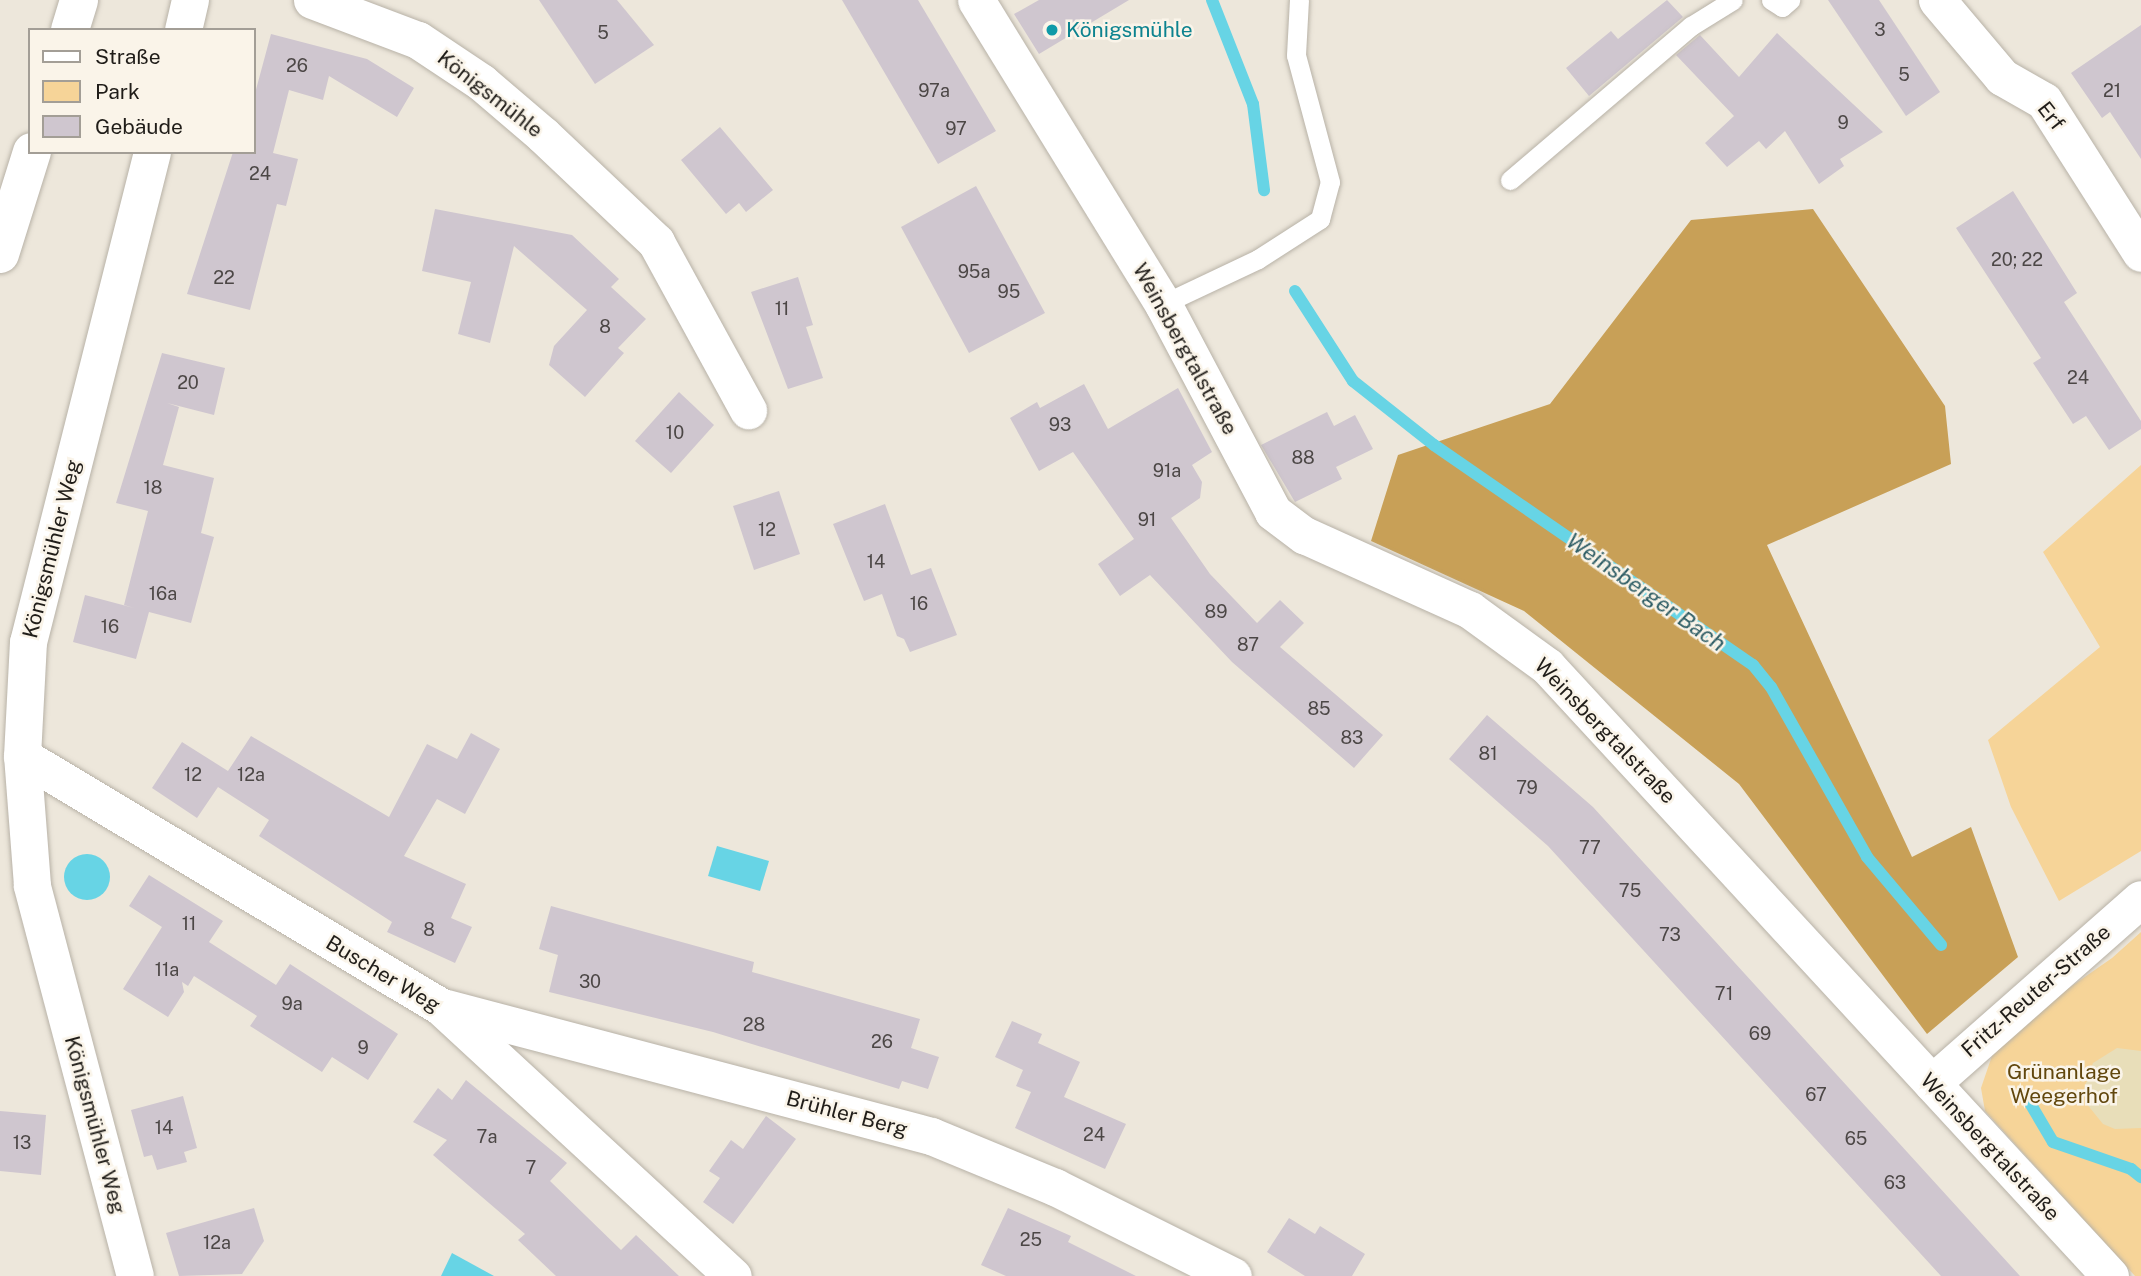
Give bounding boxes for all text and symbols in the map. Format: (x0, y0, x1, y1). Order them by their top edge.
place label: Königsmühle (1066, 17, 1193, 43)
house number: 3 (1874, 19, 1886, 41)
house number: 5 (597, 22, 609, 44)
marker: Königsmühle (1044, 22, 1060, 38)
legend (28, 28, 256, 154)
text: Straße (95, 44, 161, 69)
street label: Königsmühle (432, 45, 548, 143)
house number: 26 (286, 55, 308, 77)
house number: 5 (1898, 64, 1910, 86)
text: Park (95, 79, 140, 104)
house number: 97a (918, 80, 950, 102)
house number: 21 (2103, 80, 2121, 102)
street label: Erf (2032, 97, 2070, 135)
house number: 9 (1837, 112, 1849, 134)
text: Gebäude (95, 114, 183, 139)
house number: 97 (945, 118, 967, 140)
house number: 24 (249, 163, 271, 185)
house number: 20; 22 (1991, 249, 2043, 271)
street label: Weinsbergtalstraße (1127, 259, 1243, 439)
house number: 95a (958, 261, 990, 283)
house number: 22 (213, 267, 235, 289)
house number: 95 (998, 281, 1020, 303)
house number: 11 (775, 298, 789, 320)
house number: 8 (599, 316, 611, 338)
house number: 24 (2067, 367, 2089, 389)
house number: 20 (177, 372, 199, 394)
house number: 93 (1049, 414, 1071, 436)
house number: 10 (666, 422, 684, 444)
house number: 88 (1291, 447, 1315, 469)
street label: Königsmühler Weg (18, 457, 86, 641)
house number: 91a (1153, 460, 1181, 482)
house number: 18 (144, 477, 162, 499)
house number: 91 (1138, 509, 1156, 531)
house number: 12 (758, 519, 776, 541)
water label: Weinsberger Bach (1561, 527, 1731, 657)
house number: 14 (867, 551, 885, 573)
house number: 16a (149, 583, 177, 605)
house number: 16 (910, 593, 928, 615)
house number: 89 (1205, 601, 1227, 623)
house number: 16 (101, 616, 119, 638)
house number: 87 (1237, 634, 1259, 656)
street label: Weinsbergtalstraße (1529, 653, 1681, 809)
house number: 85 (1307, 698, 1331, 720)
house number: 83 (1341, 727, 1363, 749)
house number: 81 (1479, 743, 1497, 765)
house number: 12 (184, 764, 202, 786)
house number: 12a (237, 764, 265, 786)
house number: 79 (1516, 777, 1538, 799)
house number: 77 (1579, 837, 1601, 859)
house number: 75 (1619, 880, 1641, 902)
house number: 11 (182, 913, 196, 935)
house number: 8 (423, 919, 435, 941)
street label: Fritz-Reuter-Straße (1956, 919, 2116, 1063)
house number: 73 (1659, 924, 1681, 946)
street label: Buscher Weg (321, 930, 445, 1018)
house number: 11a (155, 959, 179, 981)
house number: 30 (579, 971, 601, 993)
house number: 71 (1715, 983, 1733, 1005)
house number: 9a (281, 993, 303, 1015)
house number: 28 (743, 1014, 765, 1036)
house number: 69 (1749, 1023, 1771, 1045)
house number: 26 (871, 1031, 893, 1053)
street label: Königsmühler Weg (59, 1033, 131, 1217)
house number: 9 (357, 1037, 369, 1059)
park label: Grünanlage Weegerhof (2007, 1059, 2121, 1109)
street label: Weinsbergtalstraße (1915, 1068, 2065, 1226)
house number: 67 (1805, 1084, 1827, 1106)
street label: Brühler Berg (783, 1086, 911, 1142)
house number: 14 (155, 1117, 173, 1139)
house number: 24 (1083, 1124, 1105, 1146)
house number: 7a (477, 1126, 497, 1148)
house number: 65 (1845, 1128, 1867, 1150)
house number: 13 (13, 1132, 31, 1154)
house number: 7 (526, 1157, 536, 1179)
house number: 63 (1884, 1172, 1906, 1194)
house number: 25 (1020, 1229, 1042, 1251)
house number: 12a (203, 1232, 231, 1254)

